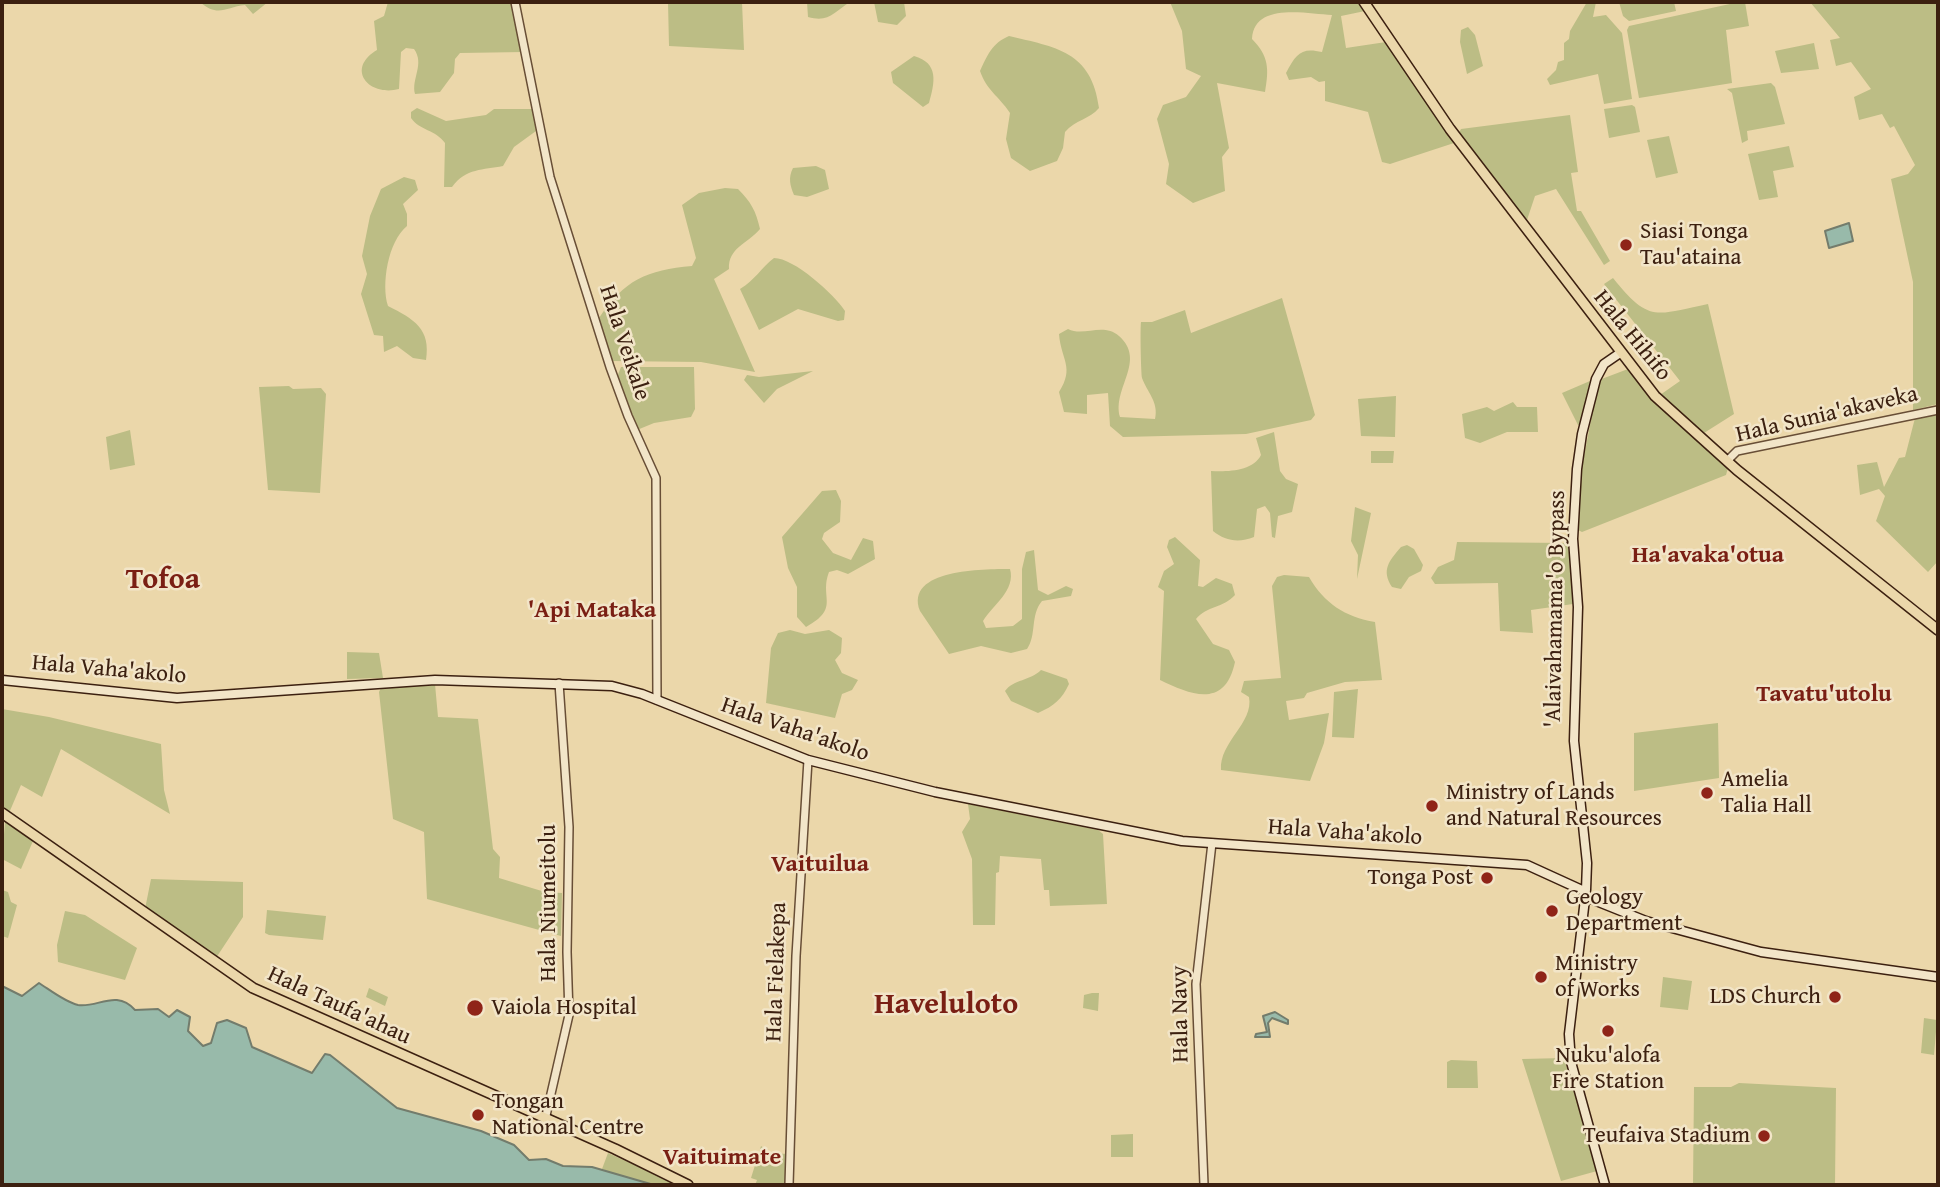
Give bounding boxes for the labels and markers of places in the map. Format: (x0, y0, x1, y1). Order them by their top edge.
place label: Siasi Tonga Tau'ataina (1640, 218, 1748, 272)
marker: Siasi Tonga Tau'ataina (1618, 237, 1634, 253)
place label: Amelia Talia Hall (1721, 766, 1812, 820)
place label: Ministry of Lands and Natural Resources (1446, 779, 1662, 833)
marker: Amelia Talia Hall (1699, 785, 1715, 801)
marker: Ministry of Lands and Natural Resources (1424, 798, 1440, 814)
place label: Tonga Post (1368, 864, 1473, 892)
marker: Tonga Post (1479, 870, 1495, 886)
place label: Geology Department (1566, 884, 1682, 938)
marker: Geology Department (1544, 903, 1560, 919)
place label: Ministry of Works (1555, 950, 1640, 1004)
marker: Ministry of Works (1533, 969, 1549, 985)
place label: LDS Church (1710, 983, 1821, 1011)
marker: LDS Church (1827, 989, 1843, 1005)
place label: Vaiola Hospital (491, 994, 637, 1022)
marker: Vaiola Hospital (465, 998, 485, 1018)
marker: Nuku'alofa Fire Station (1600, 1023, 1616, 1039)
place label: Nuku'alofa Fire Station (1552, 1042, 1664, 1096)
place label: Tongan National Centre (492, 1088, 644, 1142)
marker: Tongan National Centre (470, 1107, 486, 1123)
place label: Teufaiva Stadium (1583, 1122, 1750, 1150)
marker: Teufaiva Stadium (1756, 1128, 1772, 1144)

